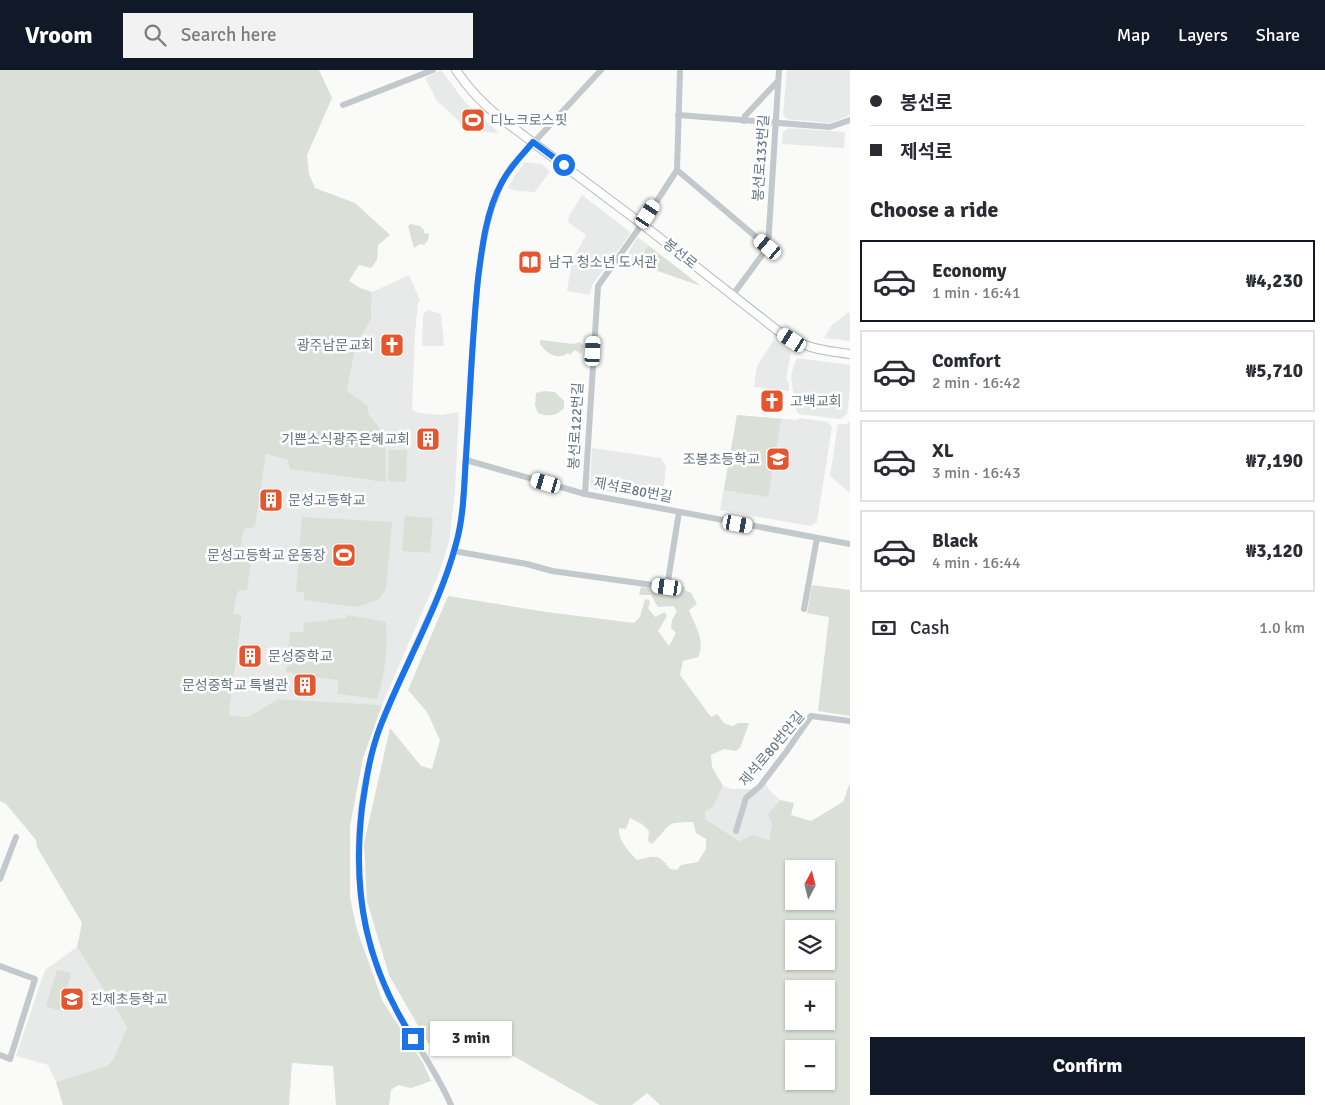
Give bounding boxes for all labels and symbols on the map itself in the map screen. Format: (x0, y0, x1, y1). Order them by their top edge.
sports icon: 디노크로스핏 (460, 107, 486, 133)
place label: 디노크로스핏 (490, 112, 567, 129)
street label: 봉선로133번길 (749, 114, 773, 202)
route start (553, 154, 575, 176)
car (633, 197, 662, 231)
car (751, 232, 784, 262)
street label: 봉선로 (660, 235, 700, 273)
library icon: 남구 청소년 도서관 (517, 249, 543, 275)
place label: 남구 청소년 도서관 (548, 254, 657, 271)
car (775, 326, 808, 354)
church icon: 광주남문교회 (379, 332, 405, 358)
car (584, 336, 601, 366)
place label: 광주남문교회 (297, 337, 374, 354)
street label: 봉선로122번길 (565, 382, 587, 470)
church icon: 고백교회 (759, 388, 785, 414)
place label: 고백교회 (790, 393, 842, 410)
building icon: 기쁜소식광주은혜교회 (415, 426, 441, 452)
place label: 기쁜소식광주은혜교회 (281, 431, 410, 448)
school or university icon: 조봉초등학교 (765, 446, 791, 472)
place label: 조봉초등학교 (683, 451, 760, 468)
car (529, 472, 562, 494)
street label: 제석로80번길 (592, 474, 674, 506)
building icon: 문성고등학교 (258, 487, 284, 513)
place label: 문성고등학교 (288, 492, 365, 509)
car (721, 514, 754, 534)
sports icon: 문성고등학교 운동장 (331, 542, 357, 568)
place label: 문성고등학교 운동장 (207, 547, 326, 564)
car (651, 577, 682, 597)
building icon: 문성중학교 (237, 643, 263, 669)
place label: 문성중학교 (268, 648, 333, 665)
building icon: 문성중학교 특별관 (292, 672, 318, 698)
place label: 문성중학교 특별관 (182, 677, 288, 694)
street label: 제석로80번안길 (736, 708, 808, 790)
north arrow (785, 860, 835, 910)
school or university icon: 진제초등학교 (59, 986, 85, 1012)
place label: 진제초등학교 (90, 991, 167, 1008)
callout: 3 min (430, 1022, 513, 1056)
route end (402, 1028, 424, 1050)

